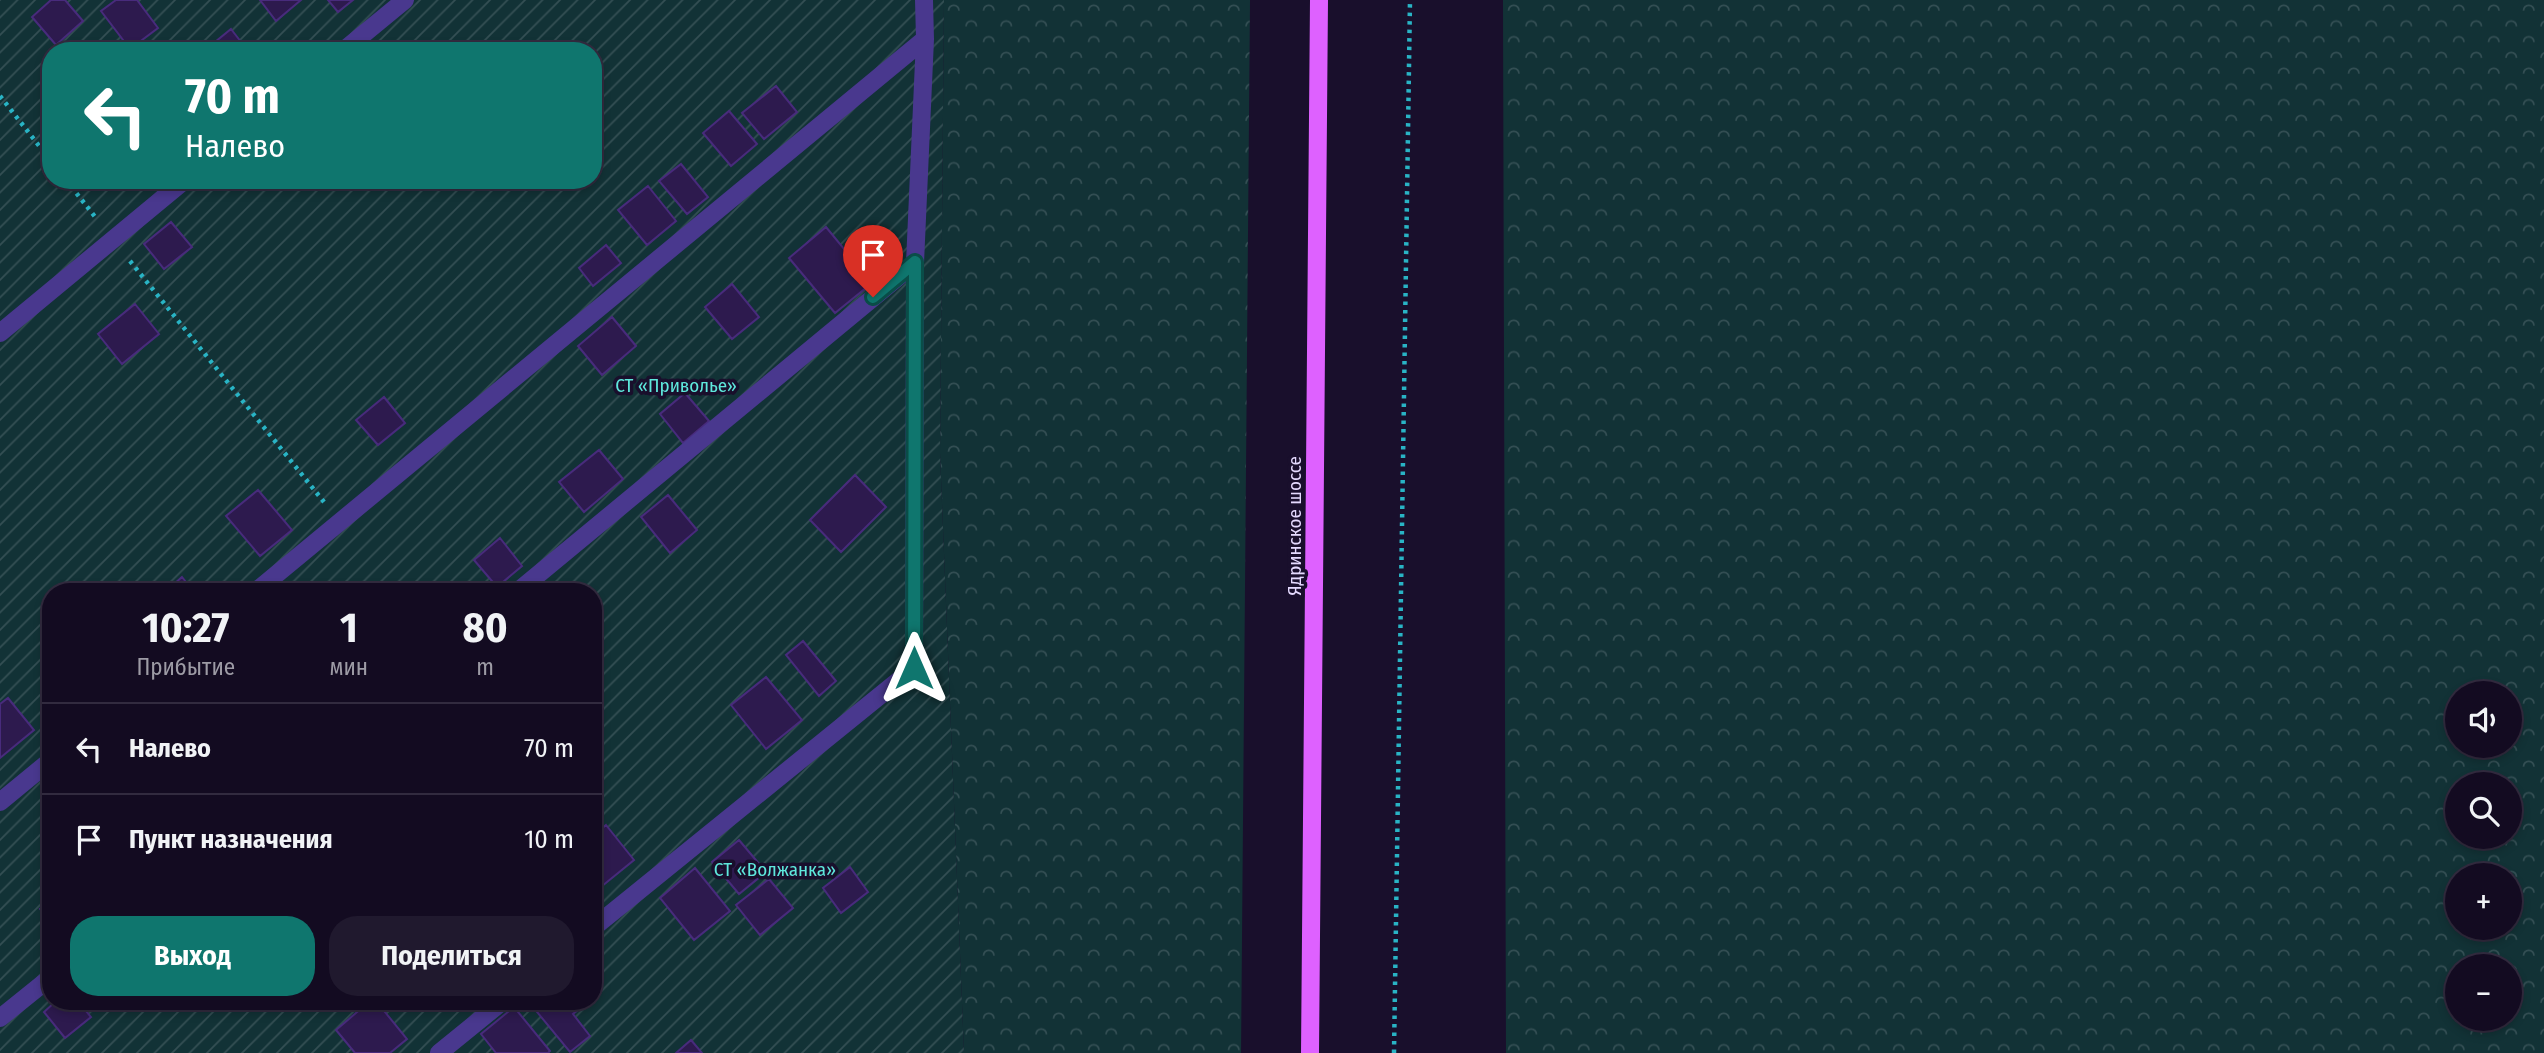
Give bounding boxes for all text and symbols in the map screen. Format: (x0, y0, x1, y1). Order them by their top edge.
text: 70 m (185, 67, 280, 126)
icon: left (70, 70, 161, 161)
text: Налево (185, 127, 285, 165)
pin (843, 225, 903, 297)
icon: arrive (854, 236, 892, 274)
park label: СТ «Приволье» (615, 374, 737, 397)
street label: Ядринское шоссе (1283, 456, 1306, 596)
text: 10:27 (142, 603, 229, 653)
text: 1 (340, 603, 358, 653)
text: 80 (462, 603, 508, 653)
position arrow (877, 631, 951, 705)
text: Прибытие (136, 653, 235, 681)
text: мин (330, 653, 368, 681)
text: m (476, 653, 494, 681)
map controls (2445, 681, 2522, 1031)
button: sound (2445, 681, 2522, 758)
icon: left (70, 730, 108, 768)
text: Налево (129, 733, 211, 764)
text: 70 m (524, 733, 574, 764)
button: search (2445, 772, 2522, 849)
icon: arrive (70, 821, 108, 859)
text: Пункт назначения (129, 824, 333, 855)
text: 10 m (524, 824, 574, 855)
park label: СТ «Волжанка» (714, 858, 836, 881)
button: + (2445, 863, 2522, 940)
button: Выход (70, 916, 315, 996)
button: Поделиться (329, 916, 574, 996)
button: − (2445, 954, 2522, 1031)

